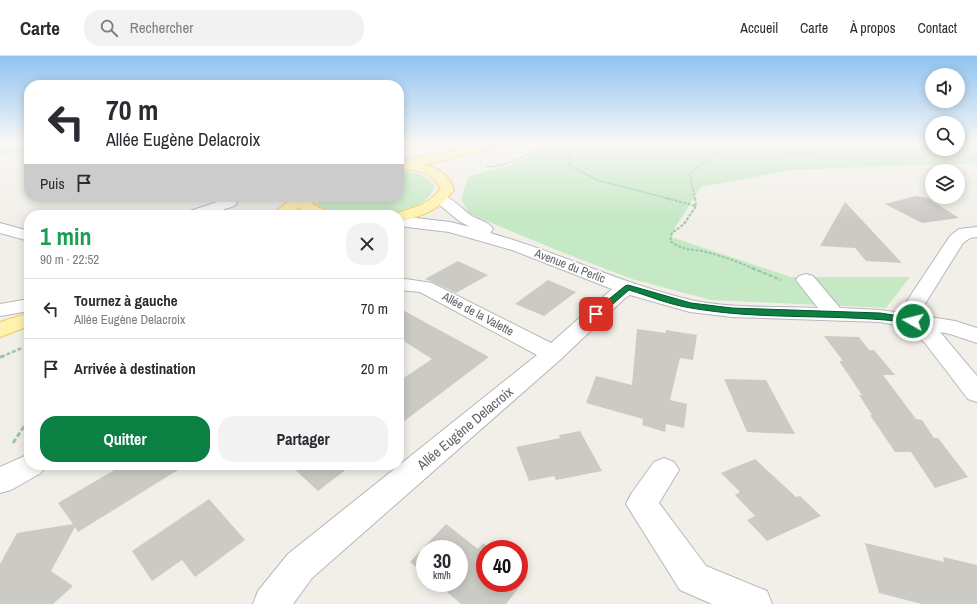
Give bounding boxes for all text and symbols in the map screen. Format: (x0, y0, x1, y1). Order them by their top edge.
search box (84, 10, 364, 46)
text: Carte (20, 15, 60, 41)
icon: search (98, 17, 120, 39)
text: Rechercher (130, 17, 193, 38)
text: Accueil (740, 19, 778, 37)
text: Carte (800, 19, 828, 37)
text: À propos (850, 19, 895, 37)
text: Contact (917, 19, 957, 37)
map controls (925, 68, 965, 204)
button: sound (925, 68, 965, 108)
text: 70 m (106, 91, 158, 129)
icon: left (40, 96, 92, 148)
button: search (925, 116, 965, 156)
text: Allée Eugène Delacroix (106, 127, 260, 152)
button: layers (925, 164, 965, 204)
icon: arrive (73, 172, 95, 194)
text: Puis (40, 173, 65, 194)
text: 1 min (40, 220, 91, 252)
button: close (346, 223, 388, 265)
street label: Avenue du Perlic (531, 245, 608, 287)
text: 90 m · 22:52 (40, 251, 99, 268)
street label: Allée de la Valette (439, 288, 516, 340)
text: Tournez à gauche (74, 290, 178, 311)
pin (579, 297, 613, 331)
icon: left (40, 298, 62, 320)
text: 70 m (361, 298, 388, 319)
position arrow (892, 300, 934, 342)
icon: arrive (585, 303, 607, 325)
text: Allée Eugène Delacroix (74, 311, 185, 328)
icon: arrive (40, 358, 62, 380)
text: Arrivée à destination (74, 358, 196, 379)
text: 20 m (361, 358, 388, 379)
street label: Allée Eugène Delacroix (412, 382, 517, 474)
button: Quitter (40, 416, 210, 462)
button: Partager (218, 416, 388, 462)
speed limit sign: 40 (476, 540, 528, 592)
text: 30 (433, 547, 451, 574)
text: km/h (433, 569, 451, 582)

